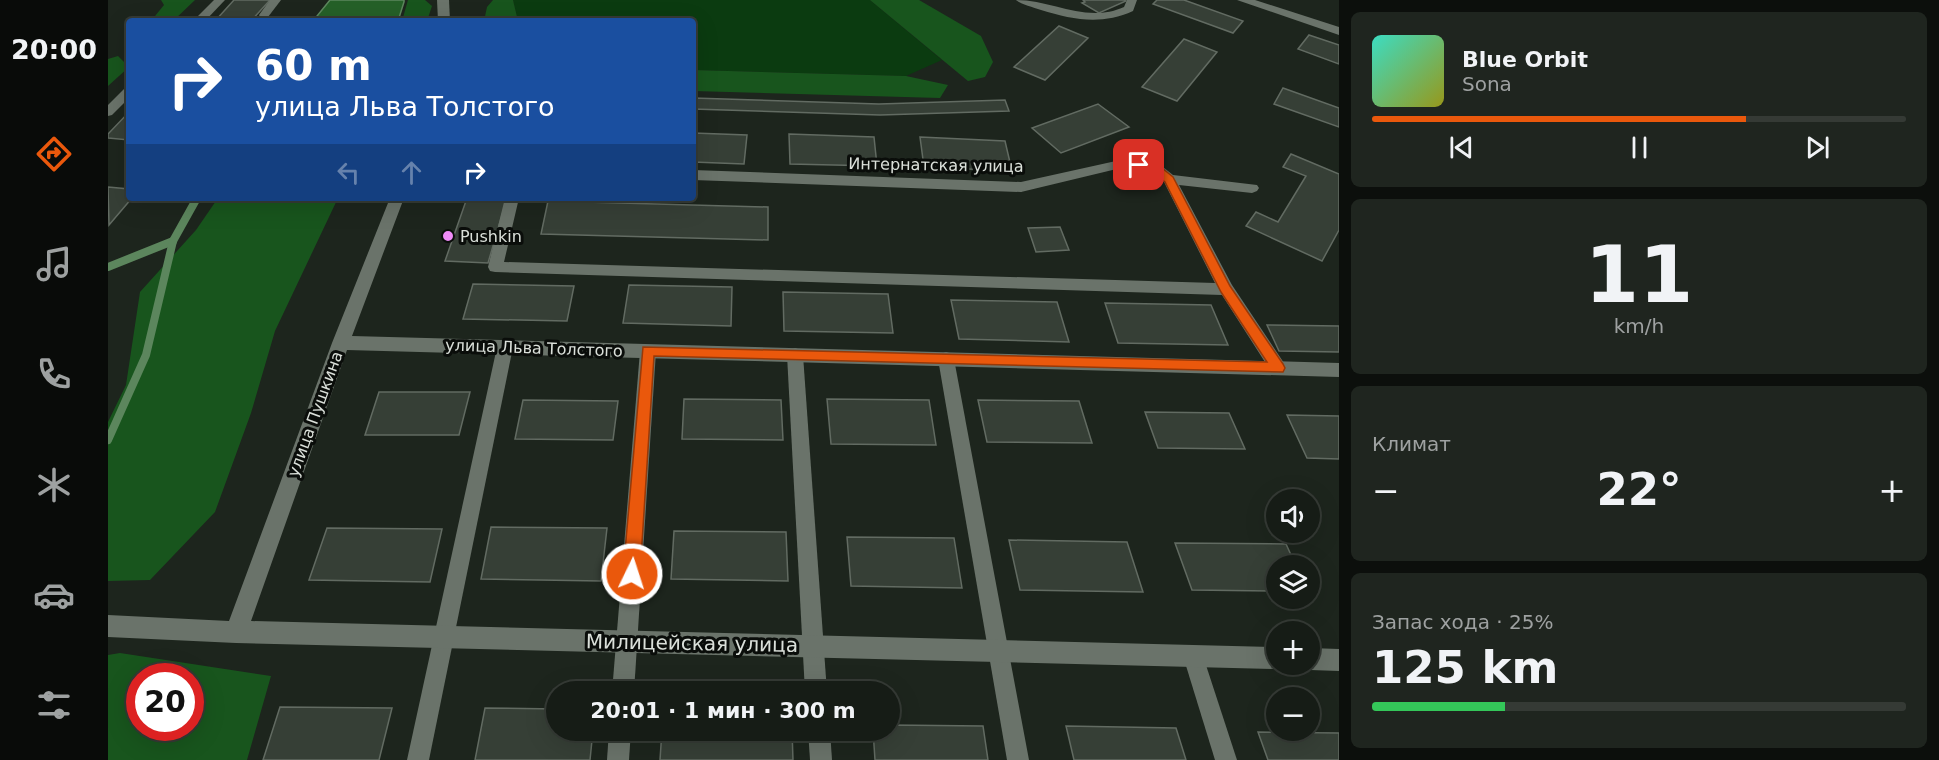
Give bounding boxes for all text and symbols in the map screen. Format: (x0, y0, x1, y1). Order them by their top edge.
text: 20:00 (11, 34, 97, 65)
text: 60 m (255, 41, 372, 90)
icon: right (156, 42, 234, 120)
text: Blue Orbit (1462, 47, 1588, 72)
text: Sona (1462, 72, 1512, 96)
text: улица Льва Толстого (255, 91, 555, 122)
icon: previous (1445, 131, 1478, 164)
icon: pause (1623, 131, 1656, 164)
icon: next (1801, 131, 1834, 164)
icon: directions (33, 133, 75, 175)
pin (1113, 139, 1164, 190)
icon: arrive (1122, 148, 1155, 181)
street label: Интернатская улица (848, 154, 1024, 176)
icon: left (332, 156, 365, 189)
icon: ahead (395, 156, 428, 189)
icon: right (458, 156, 491, 189)
place label: Pushkin (460, 227, 522, 246)
marker: Pushkin (441, 229, 455, 243)
text: 11 (1585, 230, 1693, 320)
icon: music (33, 243, 75, 285)
text: km/h (1614, 314, 1664, 338)
street label: улица Льва Толстого (445, 335, 623, 361)
street label: улица Пушкина (283, 349, 347, 479)
icon: phone (33, 353, 75, 395)
text: Климат (1372, 432, 1451, 456)
text: 22° (1596, 463, 1682, 516)
icon: climate (33, 464, 75, 506)
text: − (1372, 471, 1400, 510)
text: + (1878, 471, 1906, 510)
map controls (1266, 489, 1320, 741)
button: sound (1266, 489, 1320, 543)
position arrow (600, 542, 664, 606)
button: layers (1266, 555, 1320, 609)
icon: car (33, 574, 75, 616)
text: Запас хода · 25% (1372, 610, 1553, 634)
button: + (1266, 621, 1320, 675)
street label: Милицейская улица (586, 629, 798, 657)
text: 125 km (1372, 641, 1558, 694)
speed limit sign: 20 (126, 663, 204, 741)
icon: filters (33, 684, 75, 726)
button: − (1266, 687, 1320, 741)
text: 20:01 · 1 мин · 300 m (590, 698, 856, 723)

